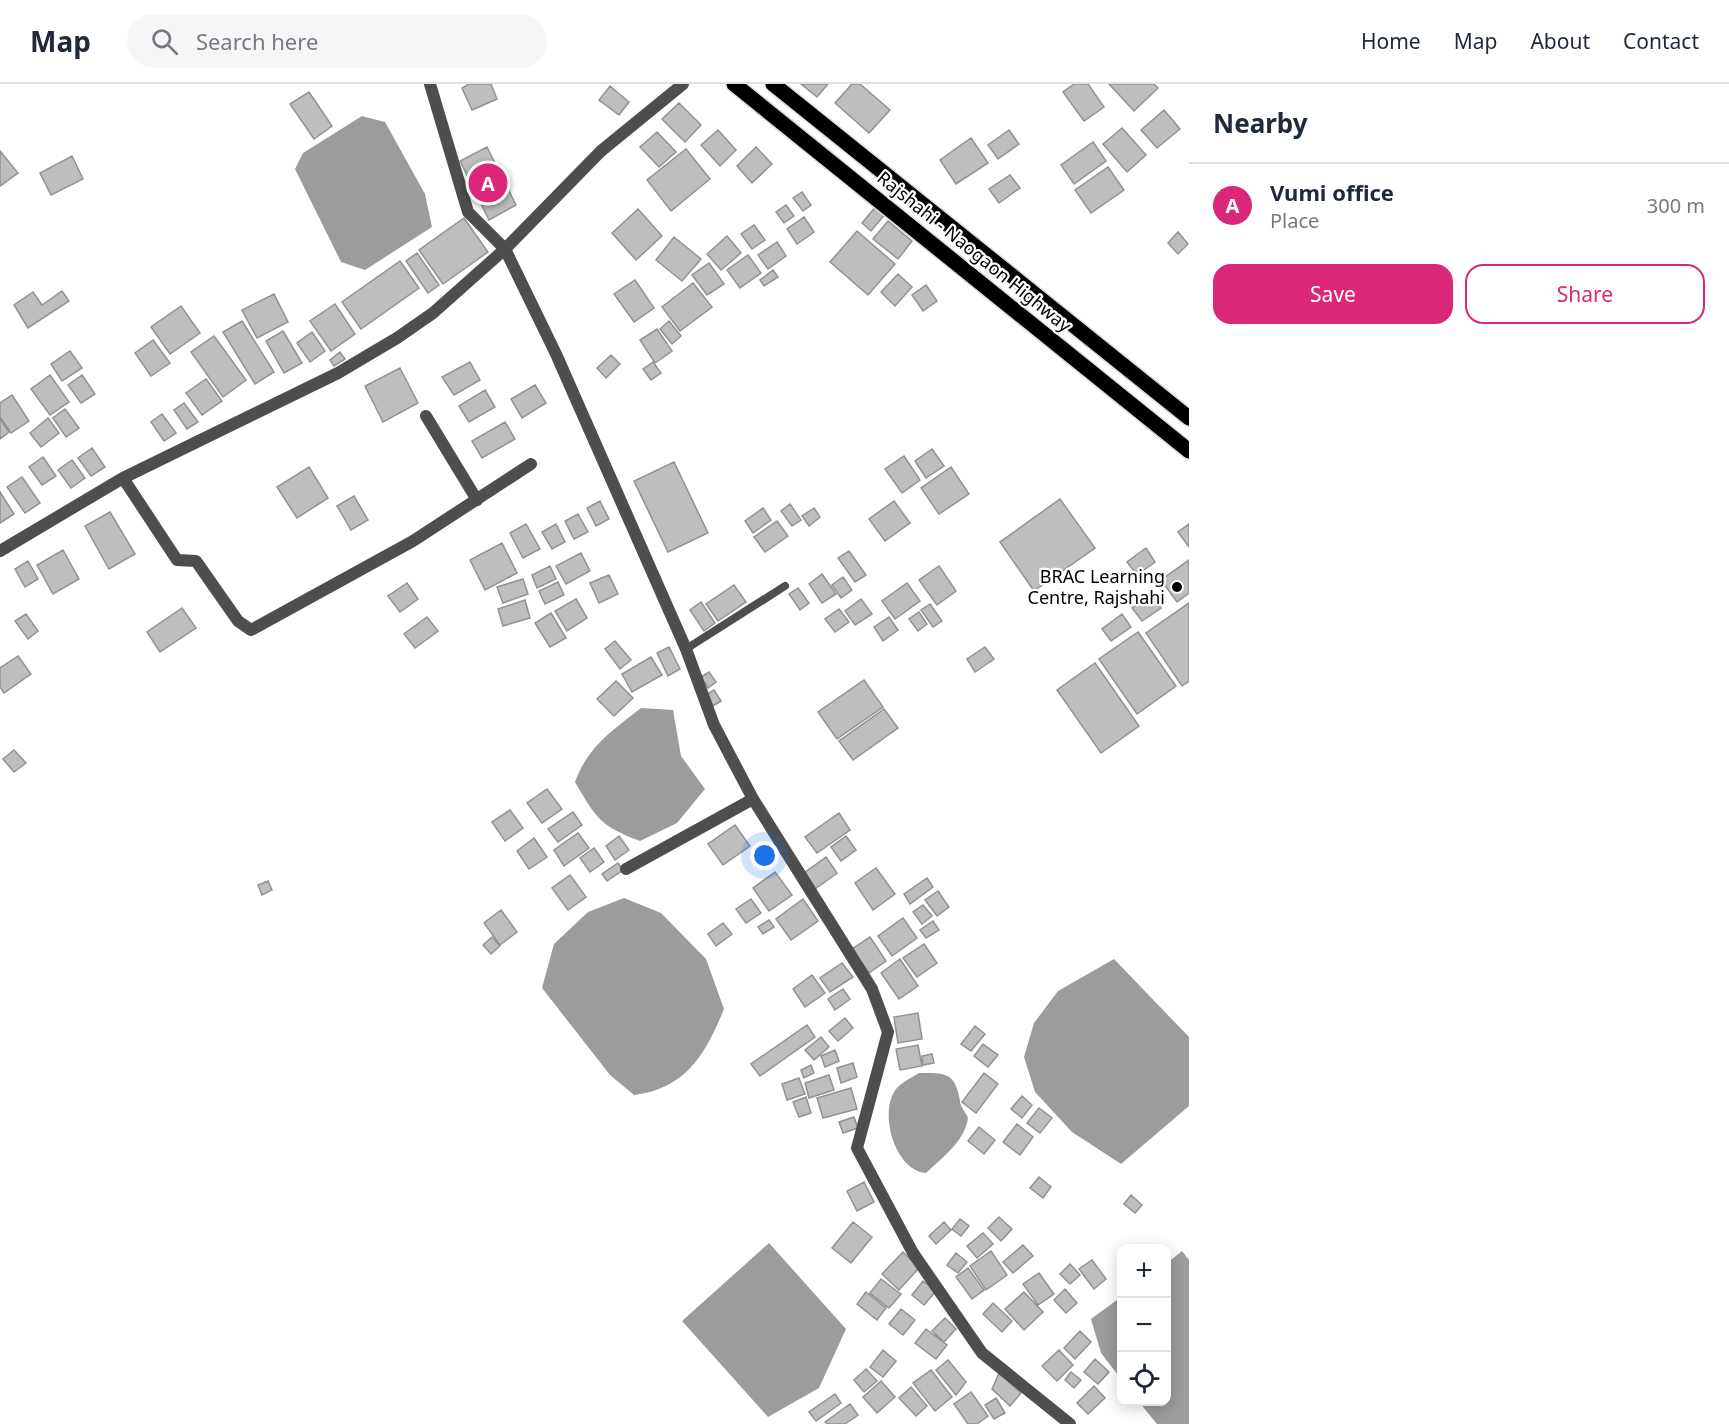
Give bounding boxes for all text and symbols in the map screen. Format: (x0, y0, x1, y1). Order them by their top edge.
search box (127, 14, 547, 68)
text: Map (30, 22, 91, 60)
icon: search (148, 25, 181, 58)
text: Search here (196, 26, 318, 56)
text: Home (1361, 27, 1421, 55)
text: Map (1454, 27, 1497, 55)
text: About (1530, 27, 1590, 55)
text: Contact (1623, 27, 1699, 55)
text: Nearby (1213, 105, 1308, 141)
pin: A (468, 160, 508, 206)
street label: Rajshahi - Naogaon Highway (873, 165, 1077, 337)
text: Vumi office (1270, 177, 1394, 207)
text: A (1226, 192, 1239, 219)
text: 300 m (1647, 192, 1705, 219)
text: Place (1270, 207, 1319, 234)
button: Save (1213, 264, 1453, 324)
button: Share (1465, 264, 1705, 324)
place label: BRAC Learning Centre, Rajshahi (1028, 564, 1165, 609)
marker: BRAC Learning Centre, Rajshahi (1170, 580, 1184, 594)
your location (750, 841, 779, 870)
map controls (1117, 1244, 1171, 1406)
button: + (1117, 1244, 1171, 1298)
button: − (1117, 1298, 1171, 1352)
button: locate (1117, 1352, 1171, 1406)

